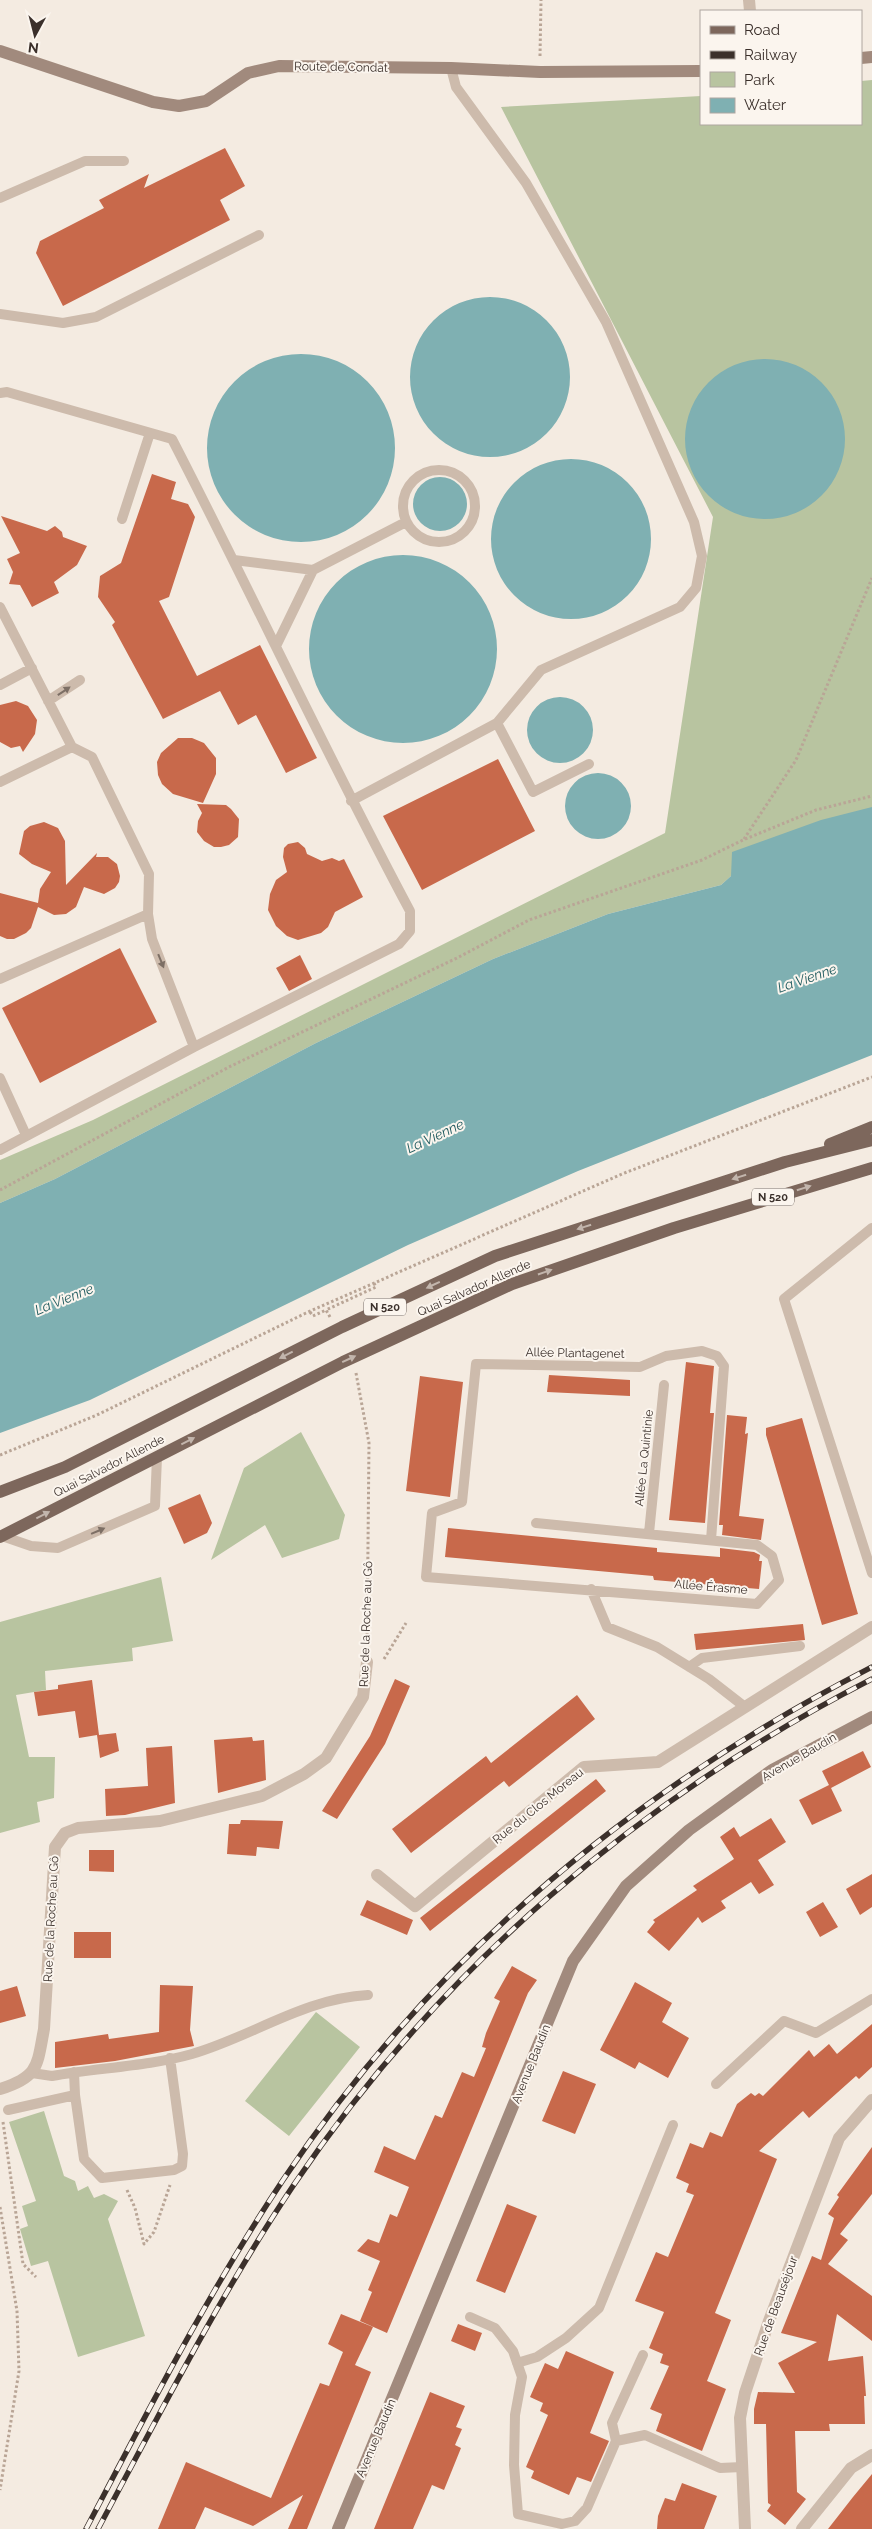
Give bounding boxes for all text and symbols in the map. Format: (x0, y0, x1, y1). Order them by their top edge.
north arrow (10, 10, 60, 60)
legend (700, 10, 862, 125)
text: Road (744, 21, 780, 39)
text: N (27, 39, 40, 56)
text: Railway (744, 46, 797, 64)
street label: Route de Condat (294, 59, 388, 75)
text: Park (744, 71, 775, 89)
text: Water (744, 96, 787, 114)
one-way arrow (57, 686, 71, 695)
one-way arrow (158, 953, 165, 968)
water label: La Vienne (775, 960, 839, 996)
water label: La Vienne (404, 1116, 467, 1156)
one-way arrow (731, 1173, 746, 1181)
one-way arrow (797, 1183, 812, 1191)
road number: N 520 (752, 1188, 794, 1206)
one-way arrow (577, 1224, 592, 1231)
street label: Quai Salvador Allende (415, 1257, 533, 1319)
one-way arrow (538, 1268, 553, 1276)
water label: La Vienne (32, 1280, 96, 1318)
one-way arrow (426, 1281, 440, 1289)
road number: N 520 (364, 1298, 406, 1315)
street label: Allée Plantagenet (525, 1345, 625, 1361)
one-way arrow (279, 1351, 293, 1359)
one-way arrow (342, 1355, 356, 1363)
street label: Allée La Quintinie (632, 1409, 656, 1507)
street label: Quai Salvador Allende (51, 1432, 167, 1500)
one-way arrow (181, 1437, 195, 1445)
one-way arrow (36, 1511, 51, 1519)
one-way arrow (91, 1526, 105, 1534)
street label: Rue de la Roche au Gô (357, 1561, 375, 1687)
street label: Allée Érasme (674, 1577, 748, 1597)
street label: Avenue Baudin (759, 1730, 839, 1784)
street label: Rue du Clos Moreau (490, 1765, 586, 1847)
street label: Rue de la Roche au Gô (41, 1856, 61, 1982)
street label: Avenue Baudin (509, 2022, 553, 2106)
street label: Rue de Beauséjour (751, 2253, 801, 2358)
street label: Avenue Baudin (353, 2397, 399, 2479)

